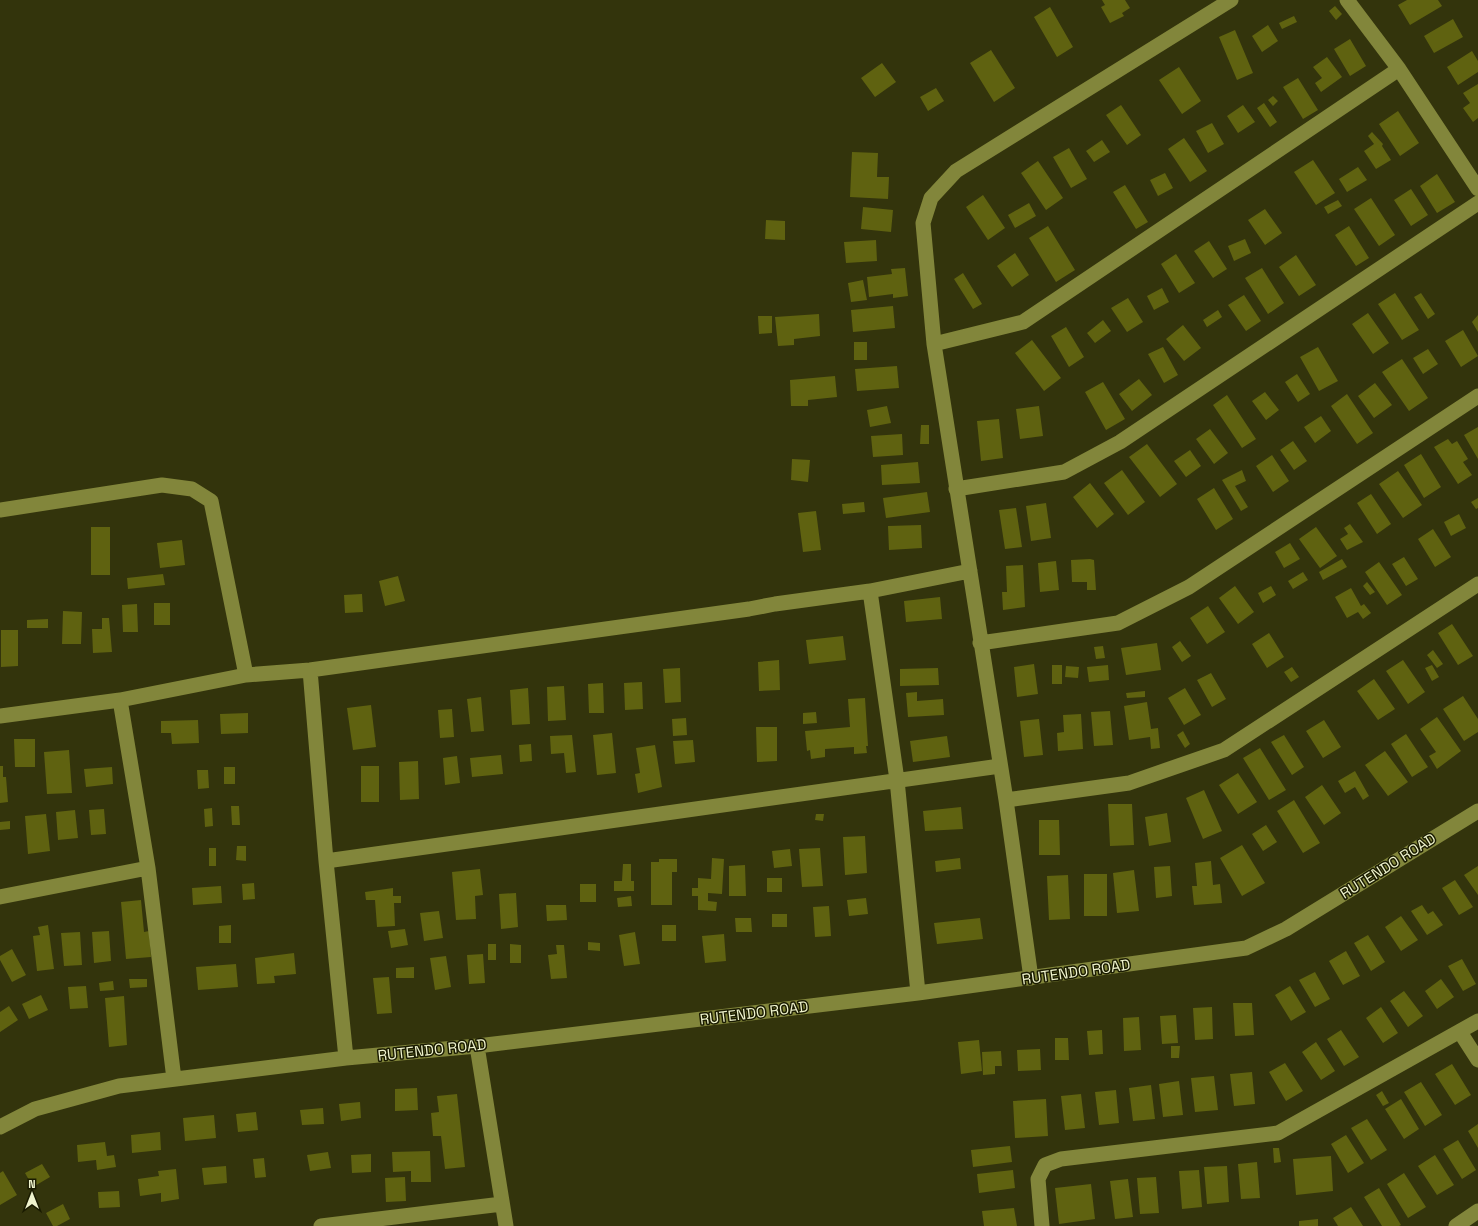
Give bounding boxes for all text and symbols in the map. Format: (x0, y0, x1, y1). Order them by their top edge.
street label: RUTENDO ROAD (1336, 829, 1439, 903)
street label: RUTENDO ROAD (1020, 954, 1131, 989)
street label: RUTENDO ROAD (699, 996, 809, 1029)
street label: RUTENDO ROAD (377, 1034, 487, 1065)
north arrow (12, 1174, 52, 1214)
text: N (28, 1177, 36, 1191)

